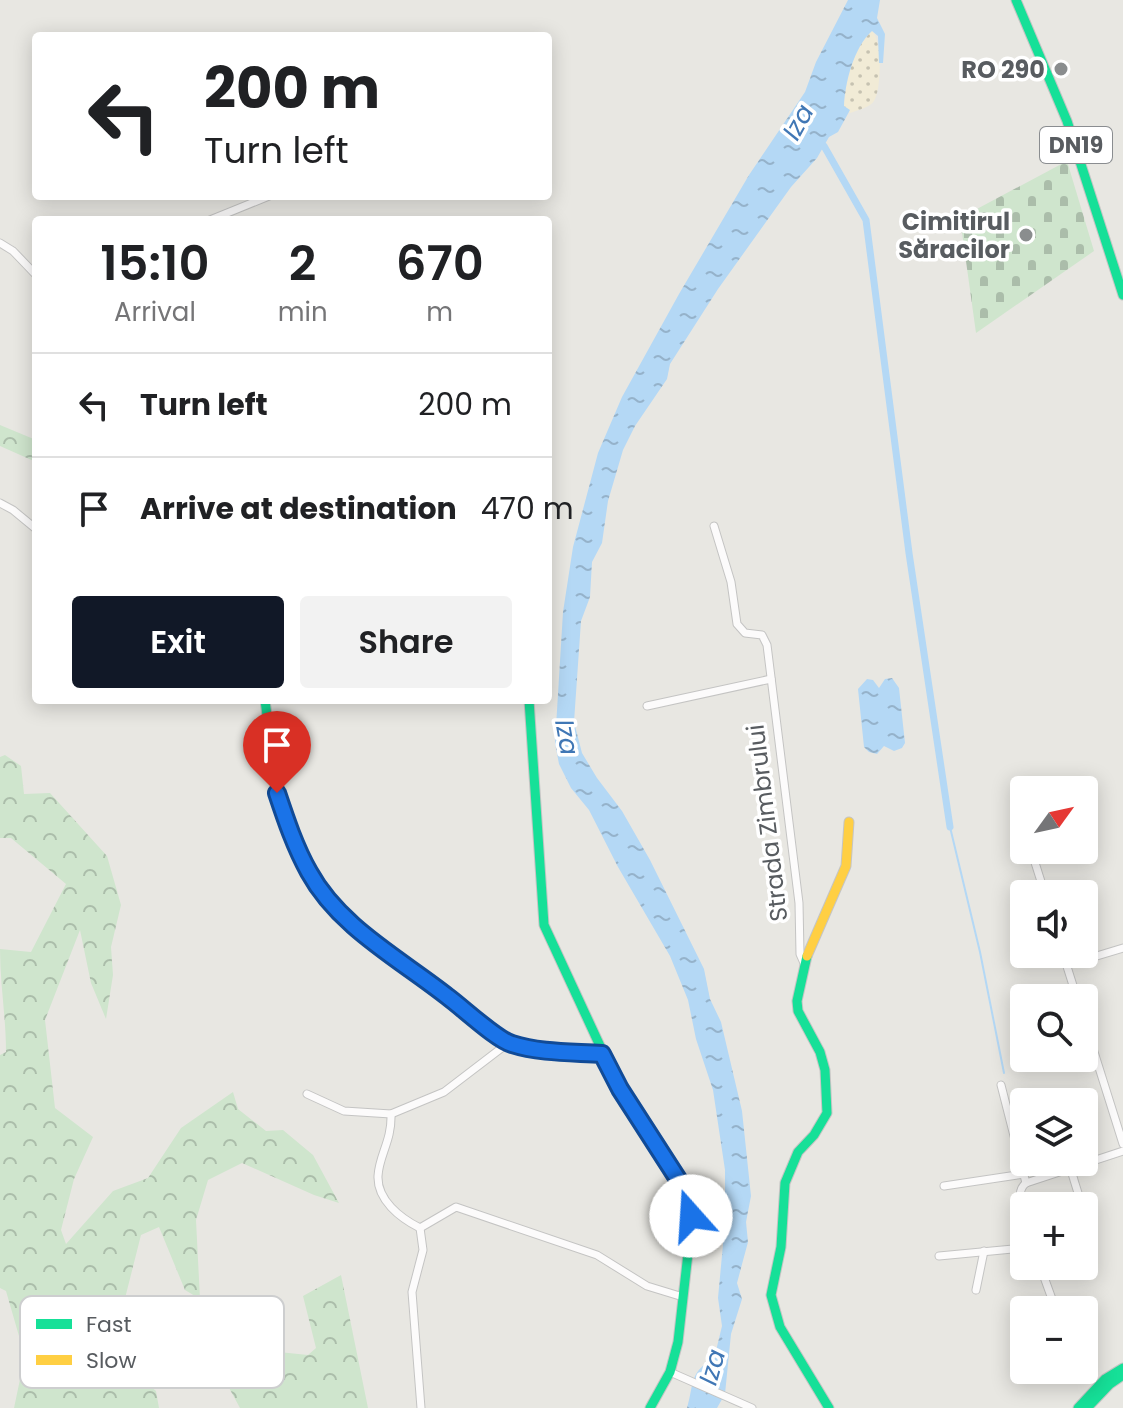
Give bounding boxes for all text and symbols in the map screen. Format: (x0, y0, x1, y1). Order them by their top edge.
text: 200 m (204, 49, 380, 128)
place label: RO 290 (961, 53, 1045, 86)
marker: RO 290 (1052, 60, 1070, 78)
icon: left (72, 64, 176, 168)
water label: Iza (774, 98, 822, 146)
text: Turn left (204, 125, 349, 176)
road number: DN19 (1040, 127, 1112, 163)
place label: Cimitirul Săracilor (898, 205, 1010, 266)
marker: Cimitirul Săracilor (1017, 226, 1035, 244)
text: 15:10 (100, 230, 210, 297)
text: 2 (289, 230, 316, 297)
text: 670 (396, 230, 484, 297)
text: Arrival (114, 294, 196, 330)
text: min (278, 294, 328, 330)
text: m (426, 294, 453, 330)
icon: left (72, 383, 116, 427)
text: Turn left (140, 383, 268, 426)
text: 200 m (418, 383, 512, 426)
icon: arrive (72, 487, 116, 531)
text: Arrive at destination (140, 487, 457, 530)
text: 470 m (481, 487, 574, 530)
button: Exit (72, 596, 284, 688)
button: Share (300, 596, 512, 688)
pin (243, 711, 311, 793)
water label: Iza (546, 716, 588, 758)
icon: arrive (255, 723, 299, 767)
street label: Strada Zimbrului (739, 723, 795, 923)
north arrow (1010, 776, 1098, 864)
map controls (1010, 776, 1098, 1384)
button: sound (1010, 880, 1098, 968)
button: search (1010, 984, 1098, 1072)
button: layers (1010, 1088, 1098, 1176)
position arrow (649, 1174, 733, 1258)
button: + (1010, 1192, 1098, 1280)
legend (20, 1296, 284, 1388)
button: − (1010, 1296, 1098, 1384)
text: Fast (86, 1309, 131, 1340)
text: Slow (86, 1345, 136, 1376)
water label: Iza (690, 1345, 734, 1389)

